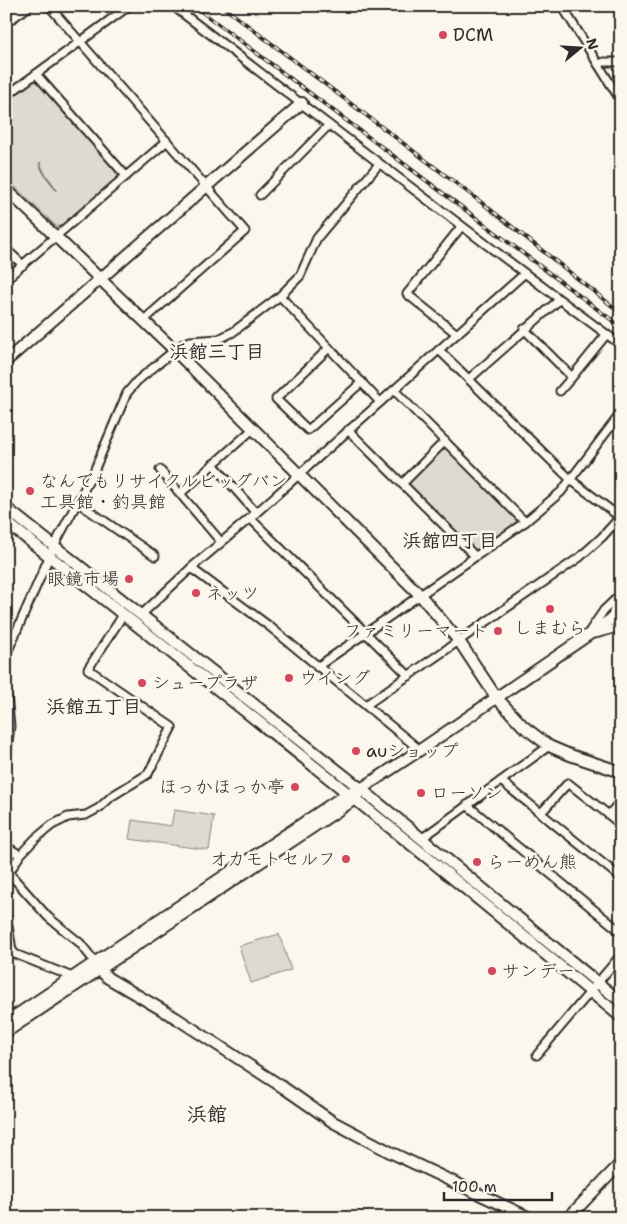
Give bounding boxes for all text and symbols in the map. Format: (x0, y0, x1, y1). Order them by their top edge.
north arrow (554, 22, 604, 72)
place label: DCM (453, 23, 493, 47)
marker: DCM (437, 29, 449, 41)
text: N (582, 36, 603, 52)
district label: 浜館三丁目 (169, 339, 265, 364)
place label: なんでもリサイクルビッグバン 工具館・釣具館 (40, 469, 288, 514)
marker: なんでもリサイクルビッグバン 工具館・釣具館 (24, 485, 36, 497)
district label: 浜館四丁目 (402, 528, 498, 553)
place label: 眼鏡市場 (47, 567, 119, 591)
marker: 眼鏡市場 (123, 573, 135, 585)
place label: ネッツ (206, 581, 259, 605)
marker: ネッツ (190, 587, 202, 599)
marker: しまむら (544, 603, 556, 615)
place label: しまむら (514, 616, 586, 640)
place label: ファミリーマート (344, 619, 488, 643)
marker: ファミリーマート (492, 625, 504, 637)
place label: ウイング (299, 666, 370, 690)
place label: シュープラザ (152, 671, 258, 695)
marker: ウイング (283, 672, 295, 684)
marker: シュープラザ (136, 677, 148, 689)
district label: 浜館五丁目 (46, 694, 142, 719)
place label: auショップ (366, 739, 459, 763)
marker: auショップ (350, 745, 362, 757)
place label: ほっかほっか亭 (159, 775, 285, 799)
marker: ほっかほっか亭 (289, 781, 301, 793)
place label: ローソン (431, 781, 503, 805)
marker: ローソン (415, 787, 427, 799)
place label: オカモトセルフ (210, 847, 336, 871)
place label: らーめん熊 (487, 850, 577, 874)
marker: オカモトセルフ (340, 853, 352, 865)
marker: らーめん熊 (471, 856, 483, 868)
place label: サンデー (502, 959, 575, 983)
marker: サンデー (486, 965, 498, 977)
district label: 浜館 (187, 1101, 227, 1127)
scale bar (444, 1169, 552, 1201)
text: 100 m (452, 1177, 497, 1197)

